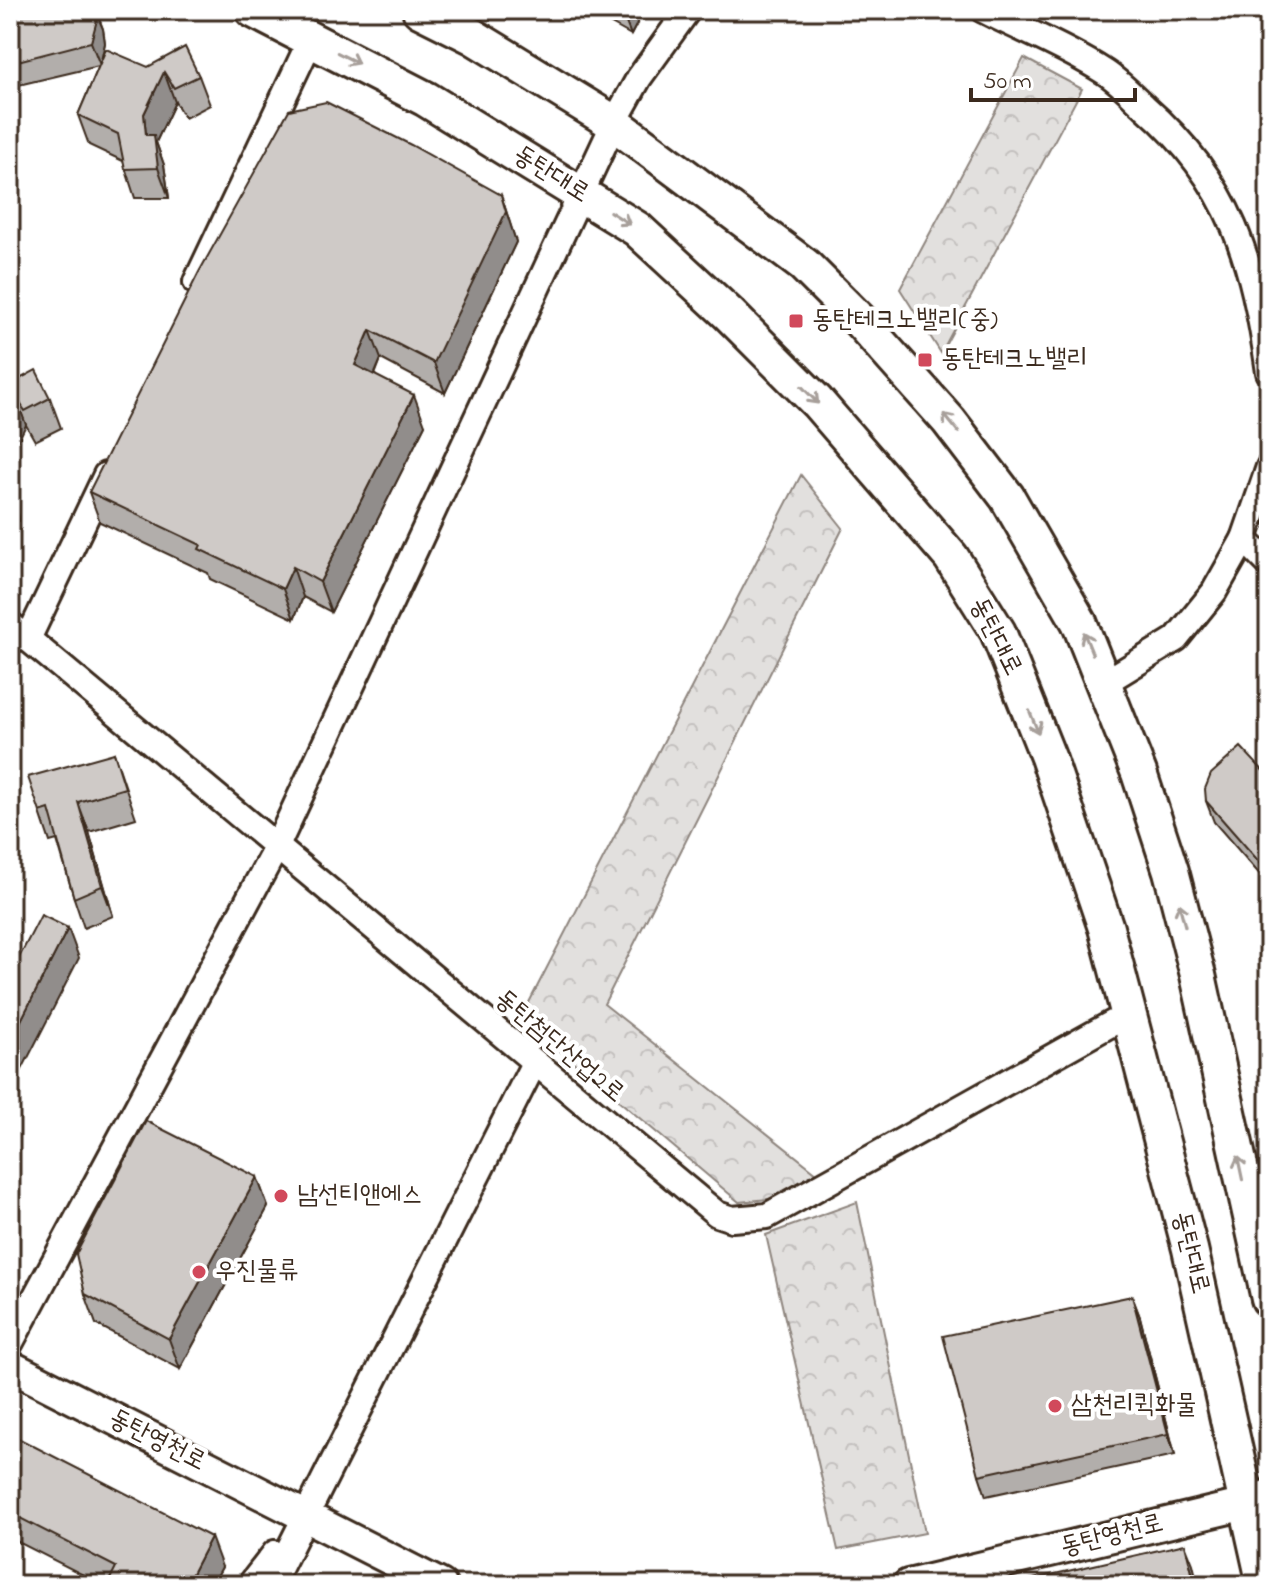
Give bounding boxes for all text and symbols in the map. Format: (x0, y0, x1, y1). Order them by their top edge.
one-way arrow (335, 51, 359, 67)
scale bar (971, 52, 1135, 102)
text: 50 m (983, 65, 1032, 100)
street label: 동탄대로 (505, 137, 597, 213)
one-way arrow (608, 211, 631, 227)
place label: 동탄테크노밸리(중) (812, 302, 998, 340)
marker: 동탄테크노밸리(중) (787, 312, 805, 330)
place label: 동탄테크노밸리 (941, 341, 1087, 379)
marker: 동탄테크노밸리 (916, 351, 934, 369)
one-way arrow (800, 385, 819, 404)
one-way arrow (942, 413, 960, 434)
street label: 동탄대로 (959, 591, 1031, 683)
one-way arrow (1080, 631, 1094, 656)
one-way arrow (1028, 709, 1042, 734)
one-way arrow (1174, 903, 1189, 928)
street label: 동탄첨단산업2로 (486, 981, 632, 1113)
one-way arrow (1232, 1156, 1247, 1182)
place label: 남선티앤에스 (297, 1177, 423, 1215)
marker: 남선티앤에스 (272, 1187, 290, 1205)
street label: 동탄대로 (1161, 1208, 1219, 1298)
place label: 우진물류 (215, 1253, 299, 1291)
marker: 우진물류 (190, 1263, 208, 1281)
place label: 삼천리퀵화물 (1071, 1387, 1197, 1425)
marker: 삼천리퀵화물 (1046, 1397, 1064, 1415)
street label: 동탄영천로 (102, 1400, 212, 1482)
street label: 동탄영천로 (1057, 1505, 1167, 1567)

